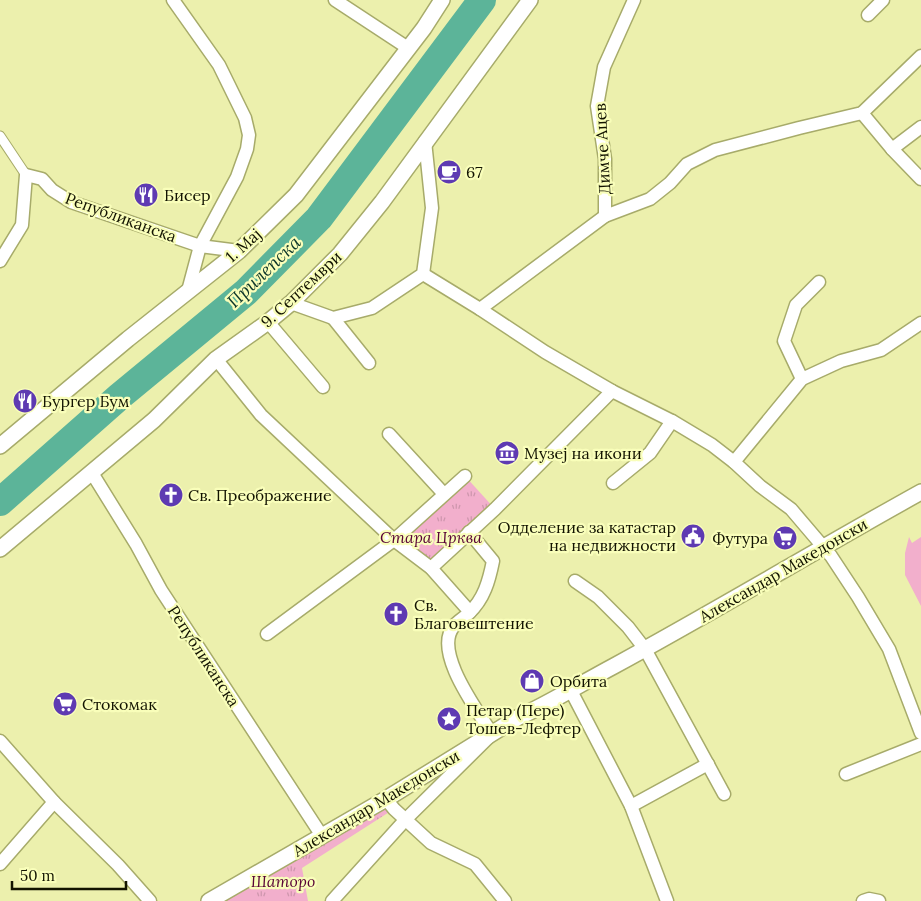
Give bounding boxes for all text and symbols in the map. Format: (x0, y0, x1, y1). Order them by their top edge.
street label: Димче Ацев (590, 103, 614, 195)
cafe icon: 67 (436, 159, 462, 185)
place label: 67 (466, 162, 483, 182)
restaurant icon: Бисер (133, 182, 159, 208)
place label: Бисер (164, 185, 211, 205)
street label: Републиканска (63, 188, 179, 246)
street label: 1. Мај (221, 224, 265, 266)
water label: Прилепска (222, 231, 305, 312)
street label: 9. Септември (256, 247, 346, 331)
restaurant icon: Бургер Бум (12, 388, 38, 414)
place label: Бургер Бум (42, 391, 130, 411)
museum icon: Музеј на икони (494, 440, 520, 466)
place label: Музеј на икони (524, 443, 642, 463)
church icon: Св. Преображение (158, 482, 184, 508)
place label: Св. Преображение (188, 485, 332, 505)
street label: Александар Македонски (695, 514, 871, 627)
place label: Одделение за катастар на недвижности (498, 517, 676, 555)
public building icon: Одделение за катастар на недвижности (680, 523, 706, 549)
supermarket icon: Футура (772, 525, 798, 551)
park label: Стара Црква (380, 527, 482, 547)
place label: Футура (712, 528, 768, 548)
place label: Св. Благовештение (414, 595, 534, 633)
church icon: Св. Благовештение (383, 601, 409, 627)
street label: Републиканска (164, 602, 244, 710)
shop icon: Орбита (519, 668, 545, 694)
place label: Орбита (550, 671, 607, 691)
supermarket icon: Стокомак (52, 691, 78, 717)
place label: Стокомак (82, 694, 157, 714)
place label: Петар (Пере) Тошев-Лефтер (466, 700, 581, 738)
place icon: Петар (Пере) Тошев-Лефтер (436, 706, 462, 732)
street label: Александар Македонски (288, 745, 463, 861)
scale bar (12, 858, 126, 890)
text: 50 m (20, 866, 55, 885)
park label: Шаторо (251, 871, 315, 891)

